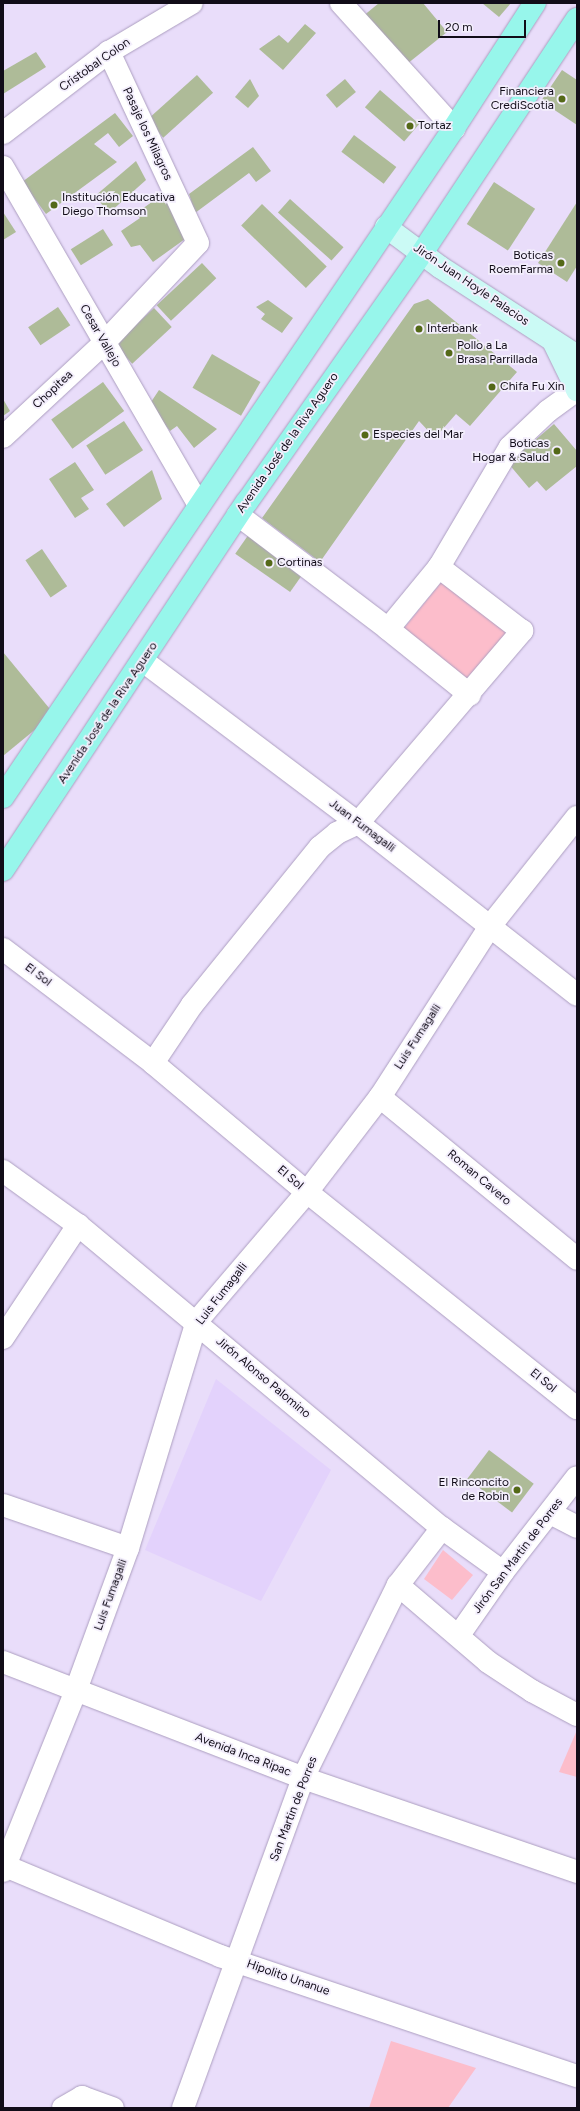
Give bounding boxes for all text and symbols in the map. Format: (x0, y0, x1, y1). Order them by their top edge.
scale bar (440, 12, 528, 38)
text: 20 m (445, 20, 473, 34)
street label: Cristobal Colon (57, 35, 133, 95)
street label: Pasaje los Milagros (119, 85, 175, 183)
place label: Financiera CrediScotia (491, 85, 554, 113)
marker: Financiera CrediScotia (557, 94, 567, 104)
place label: Tortaz (418, 119, 451, 133)
marker: Tortaz (405, 121, 415, 131)
place label: Institución Educativa Diego Thomson (62, 191, 175, 219)
marker: Institución Educativa Diego Thomson (49, 200, 59, 210)
street label: Jirón Juan Hoyle Palacios (411, 241, 531, 329)
place label: Boticas RoemFarma (489, 249, 553, 277)
marker: Boticas RoemFarma (556, 258, 566, 268)
street label: Cesar Vallejo (76, 302, 124, 370)
place label: Interbank (427, 322, 478, 336)
marker: Interbank (414, 324, 424, 334)
place label: Pollo a La Brasa Parrillada (457, 339, 538, 367)
marker: Pollo a La Brasa Parrillada (444, 348, 454, 358)
street label: Chopitea (30, 368, 76, 412)
street label: Avenida José de la Riva Aguero (234, 370, 342, 516)
place label: Chifa Fu Xin (500, 380, 565, 394)
marker: Chifa Fu Xin (487, 382, 497, 392)
place label: Especies del Mar (373, 428, 463, 442)
marker: Especies del Mar (360, 430, 370, 440)
place label: Boticas Hogar & Salud (472, 437, 549, 465)
marker: Boticas Hogar & Salud (552, 446, 562, 456)
place label: Cortinas (277, 556, 322, 570)
marker: Cortinas (264, 558, 274, 568)
street label: Avenida José de la Riva Aguero (55, 640, 161, 786)
street label: Juan Fumagalli (326, 796, 398, 856)
street label: El Sol (22, 960, 54, 990)
street label: Luis Fumagalli (392, 1002, 444, 1072)
street label: Roman Cavero (444, 1147, 514, 1209)
street label: El Sol (274, 1163, 306, 1193)
street label: Luis Fumagalli (193, 1260, 251, 1328)
street label: Jirón Alonso Palomino (213, 1334, 313, 1422)
street label: El Sol (527, 1366, 559, 1396)
place label: El Rinconcito de Robin (438, 1476, 509, 1504)
marker: El Rinconcito de Robin (512, 1485, 522, 1495)
street label: Jirón San Martin de Porres (470, 1495, 566, 1617)
street label: Luis Fumagalli (91, 1557, 131, 1633)
street label: Avenida Inca Ripac (193, 1730, 293, 1780)
street label: San Martin de Porres (267, 1755, 321, 1863)
street label: Hipolito Unanue (245, 1957, 331, 1999)

